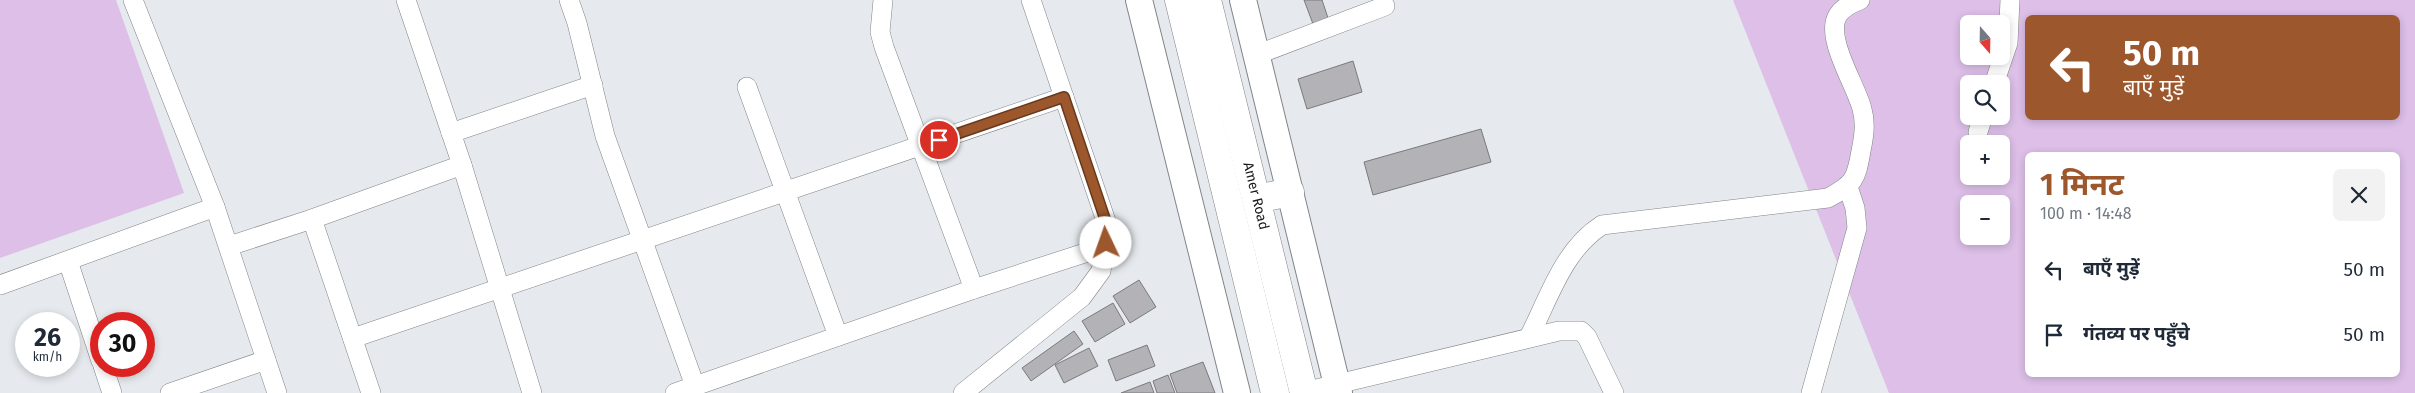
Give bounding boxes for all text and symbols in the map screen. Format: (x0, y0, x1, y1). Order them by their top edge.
north arrow (1960, 15, 2010, 65)
map controls (1960, 15, 2010, 245)
text: 50 m (2123, 32, 2200, 74)
icon: left (2040, 35, 2105, 100)
text: बाएँ मुड़ें (2123, 74, 2184, 101)
button: search (1960, 75, 2010, 125)
pin (918, 119, 960, 161)
icon: arrive (925, 126, 953, 154)
button: + (1960, 135, 2010, 185)
street label: Amer Road (1239, 160, 1273, 232)
text: 1 मिनट (2040, 167, 2124, 203)
button: close (2333, 169, 2385, 221)
button: − (1960, 195, 2010, 245)
text: 100 m · 14:48 (2040, 204, 2132, 223)
position arrow (1079, 216, 1131, 268)
icon: left (2040, 256, 2068, 284)
text: बाएँ मुड़ें (2083, 257, 2140, 280)
text: 50 m (2344, 258, 2385, 281)
speed limit sign: 30 (90, 312, 155, 377)
icon: arrive (2040, 321, 2068, 349)
text: गंतव्य पर पहुँचे (2083, 322, 2190, 345)
text: 26 (34, 323, 61, 353)
text: 50 m (2344, 323, 2385, 346)
text: km/h (33, 350, 62, 364)

